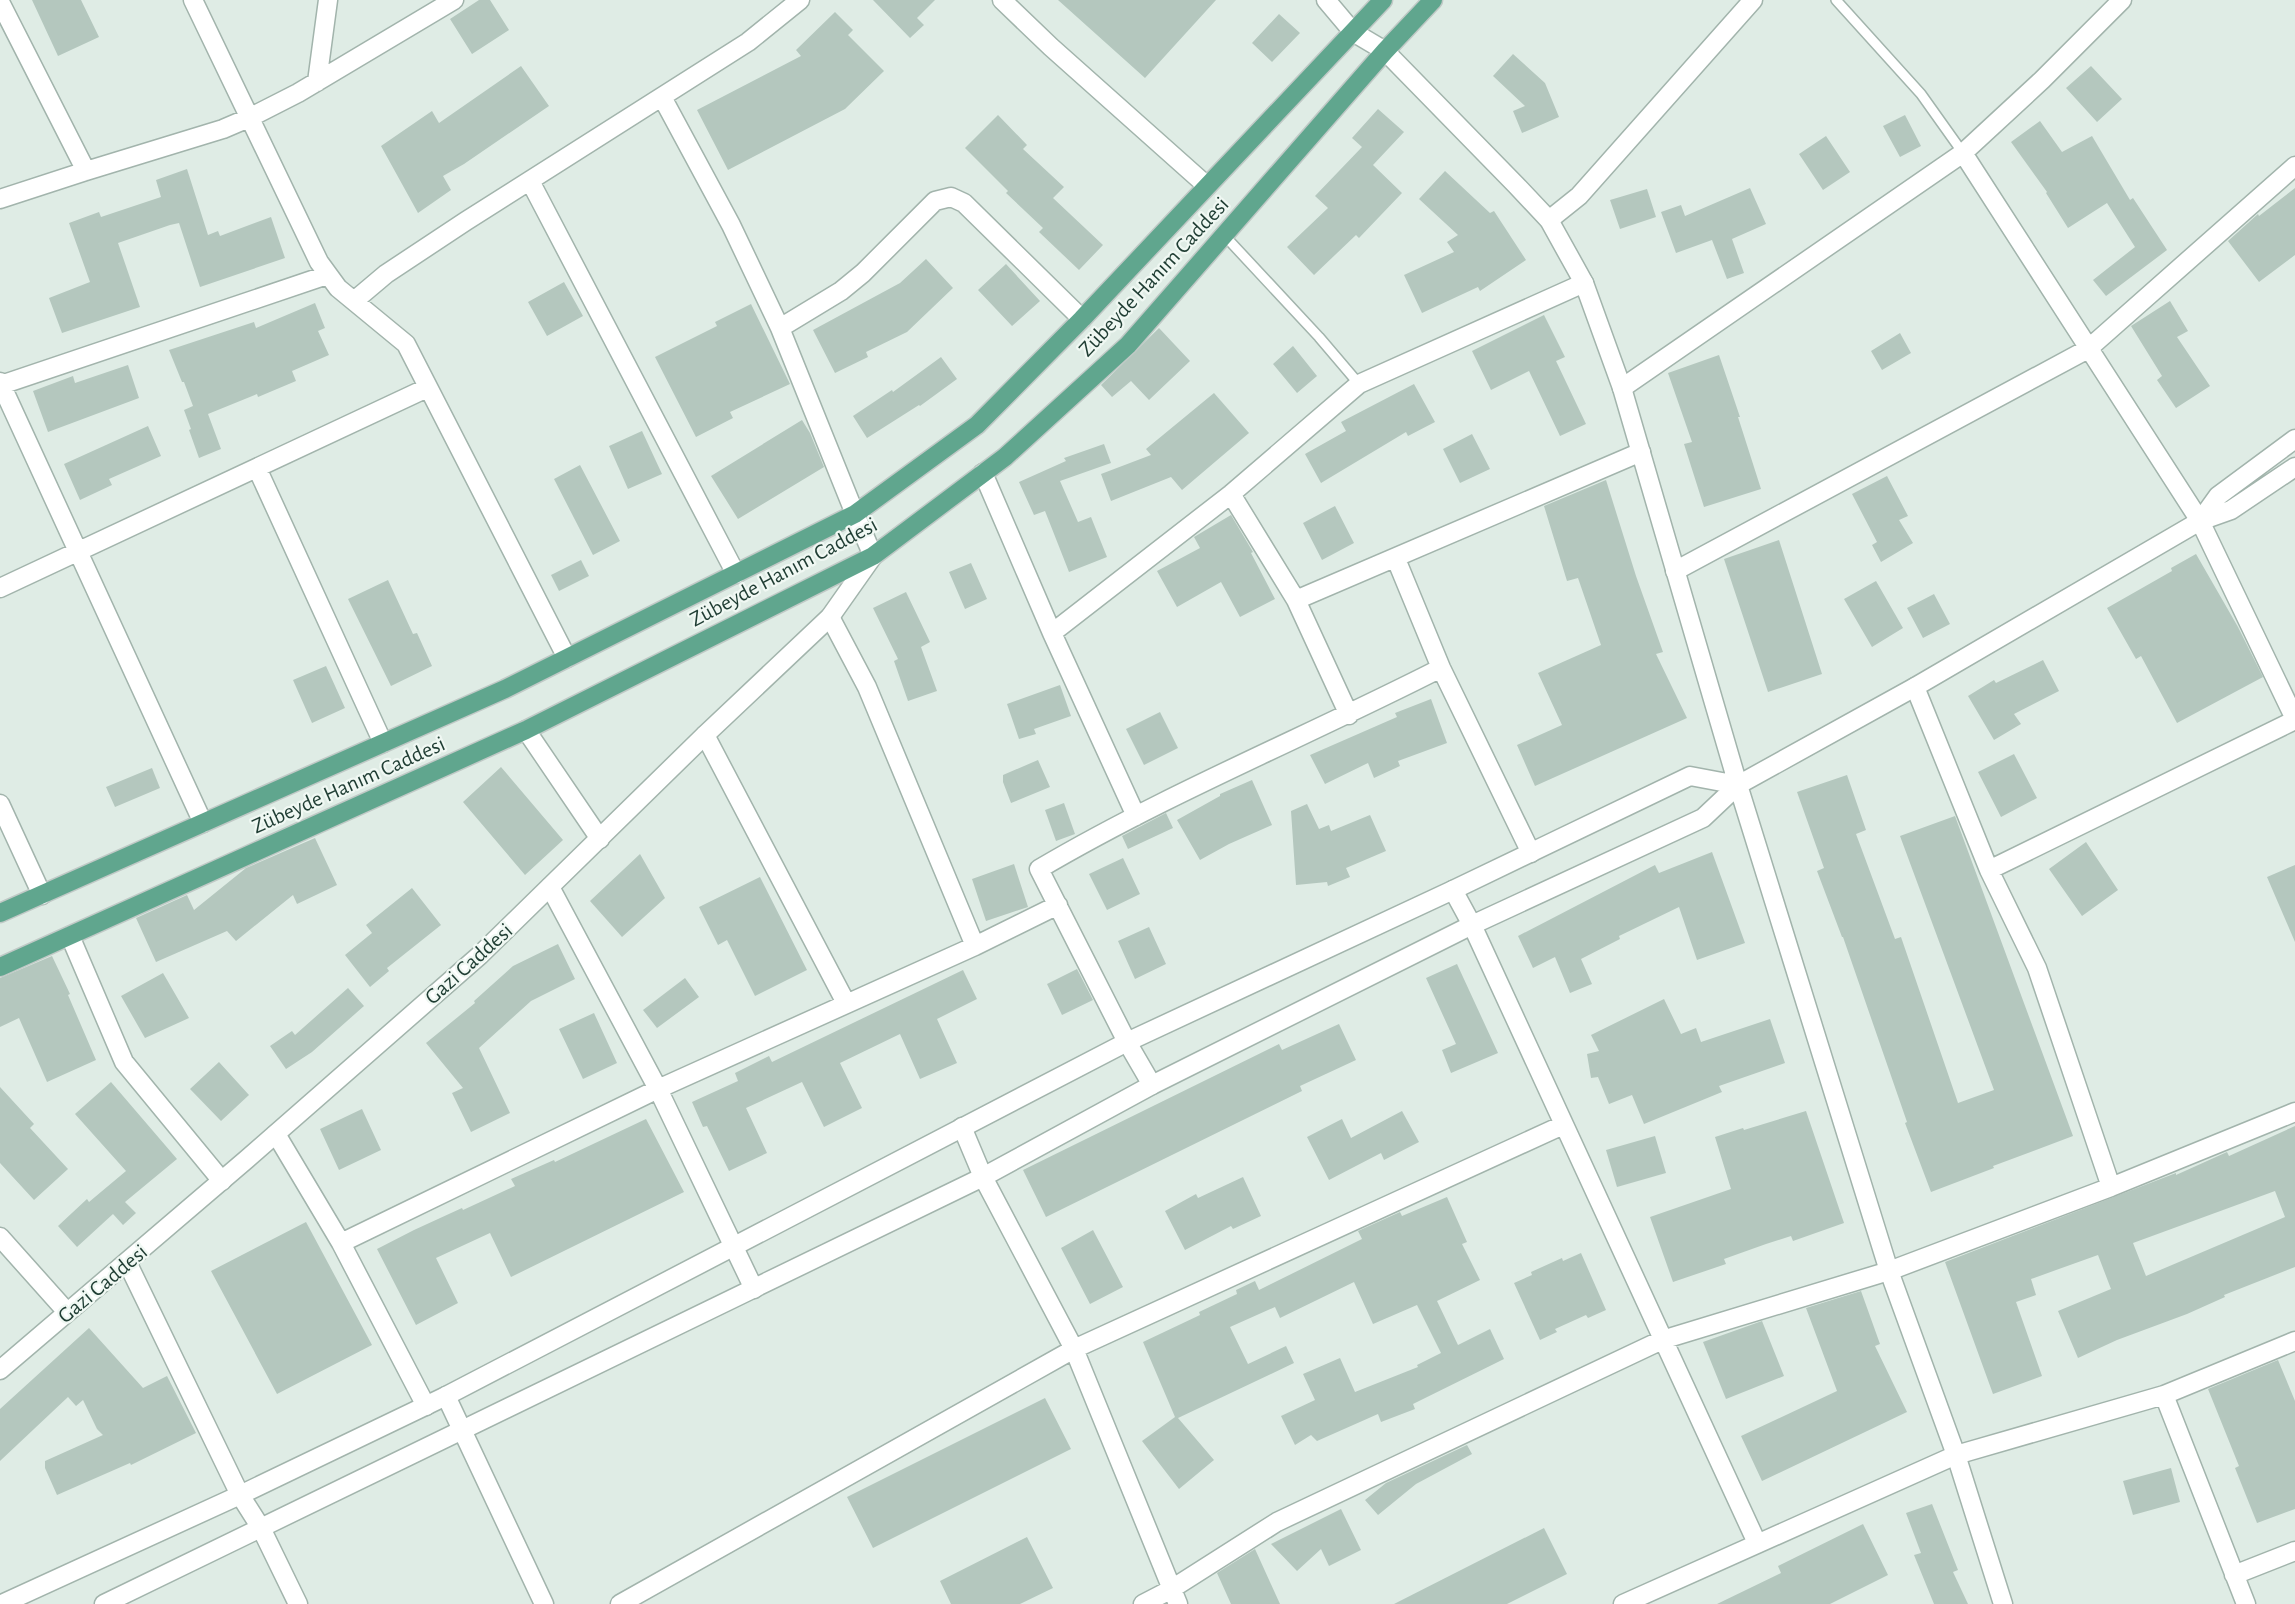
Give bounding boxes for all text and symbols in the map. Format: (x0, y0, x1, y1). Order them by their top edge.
street label: Zübeyde Hanım Caddesi (1075, 193, 1233, 360)
street label: Zübeyde Hanım Caddesi (686, 513, 881, 631)
street label: Zübeyde Hanım Caddesi (249, 732, 448, 837)
street label: Gazi Caddesi (421, 919, 517, 1008)
street label: Gazi Caddesi (54, 1240, 152, 1327)

